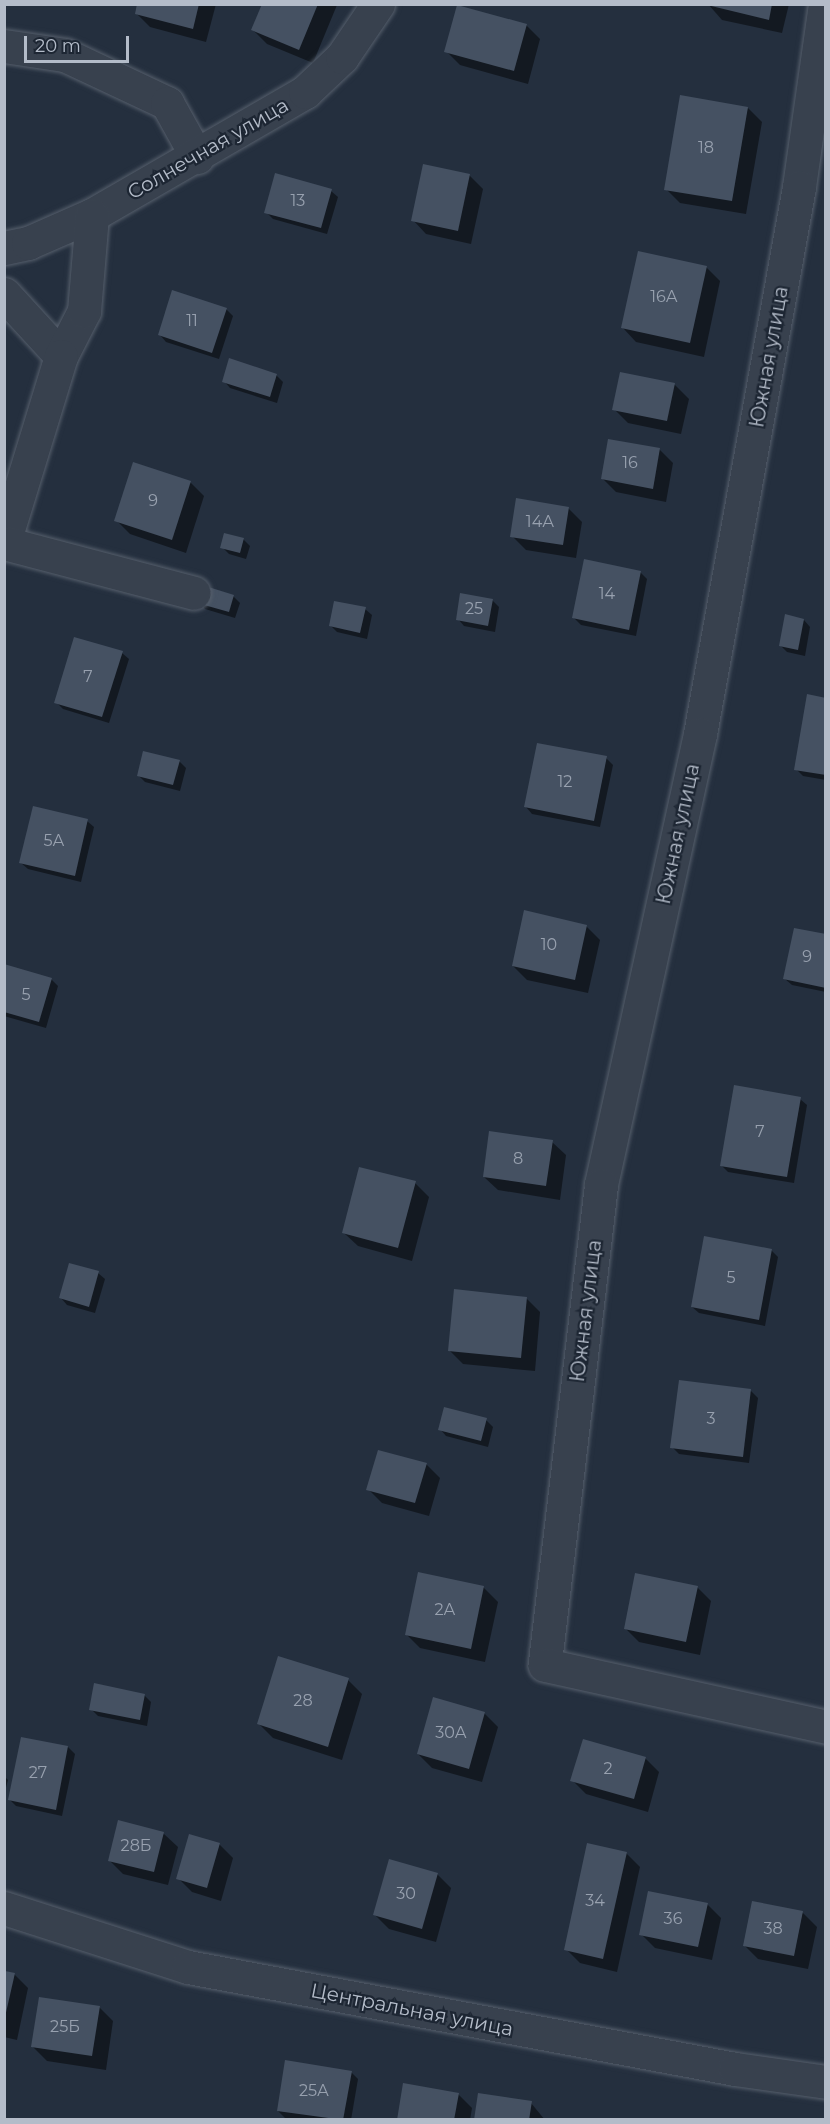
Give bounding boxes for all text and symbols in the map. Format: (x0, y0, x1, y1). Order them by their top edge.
scale bar (27, 24, 132, 62)
text: 20 m (35, 35, 81, 57)
street label: Солнечная улица (123, 93, 293, 205)
house number: 18 (698, 138, 714, 158)
house number: 13 (291, 191, 305, 211)
street label: Южная улица (745, 284, 793, 430)
house number: 16А (650, 287, 678, 307)
house number: 11 (186, 311, 198, 331)
house number: 16 (622, 453, 638, 473)
house number: 9 (148, 491, 158, 511)
house number: 14А (526, 512, 554, 532)
house number: 14 (599, 584, 615, 604)
house number: 25 (465, 599, 483, 619)
house number: 7 (83, 667, 93, 687)
street label: Южная улица (651, 762, 705, 906)
house number: 12 (558, 772, 572, 792)
house number: 5А (44, 831, 64, 851)
house number: 10 (541, 935, 557, 955)
house number: 9 (802, 947, 812, 967)
house number: 5 (21, 985, 31, 1005)
house number: 7 (755, 1122, 765, 1142)
house number: 8 (513, 1149, 523, 1169)
street label: Южная улица (565, 1239, 607, 1383)
house number: 5 (726, 1268, 736, 1288)
house number: 3 (706, 1409, 716, 1429)
house number: 2А (435, 1600, 455, 1620)
house number: 28 (293, 1691, 313, 1711)
house number: 30А (435, 1723, 467, 1743)
house number: 2 (603, 1759, 613, 1779)
house number: 27 (29, 1763, 47, 1783)
house number: 28Б (121, 1836, 151, 1856)
house number: 30 (396, 1884, 416, 1904)
house number: 34 (585, 1891, 605, 1911)
house number: 36 (664, 1909, 682, 1929)
house number: 38 (763, 1919, 783, 1939)
street label: Центральная улица (309, 1979, 515, 2041)
house number: 25Б (50, 2017, 80, 2037)
house number: 25А (299, 2081, 329, 2101)

